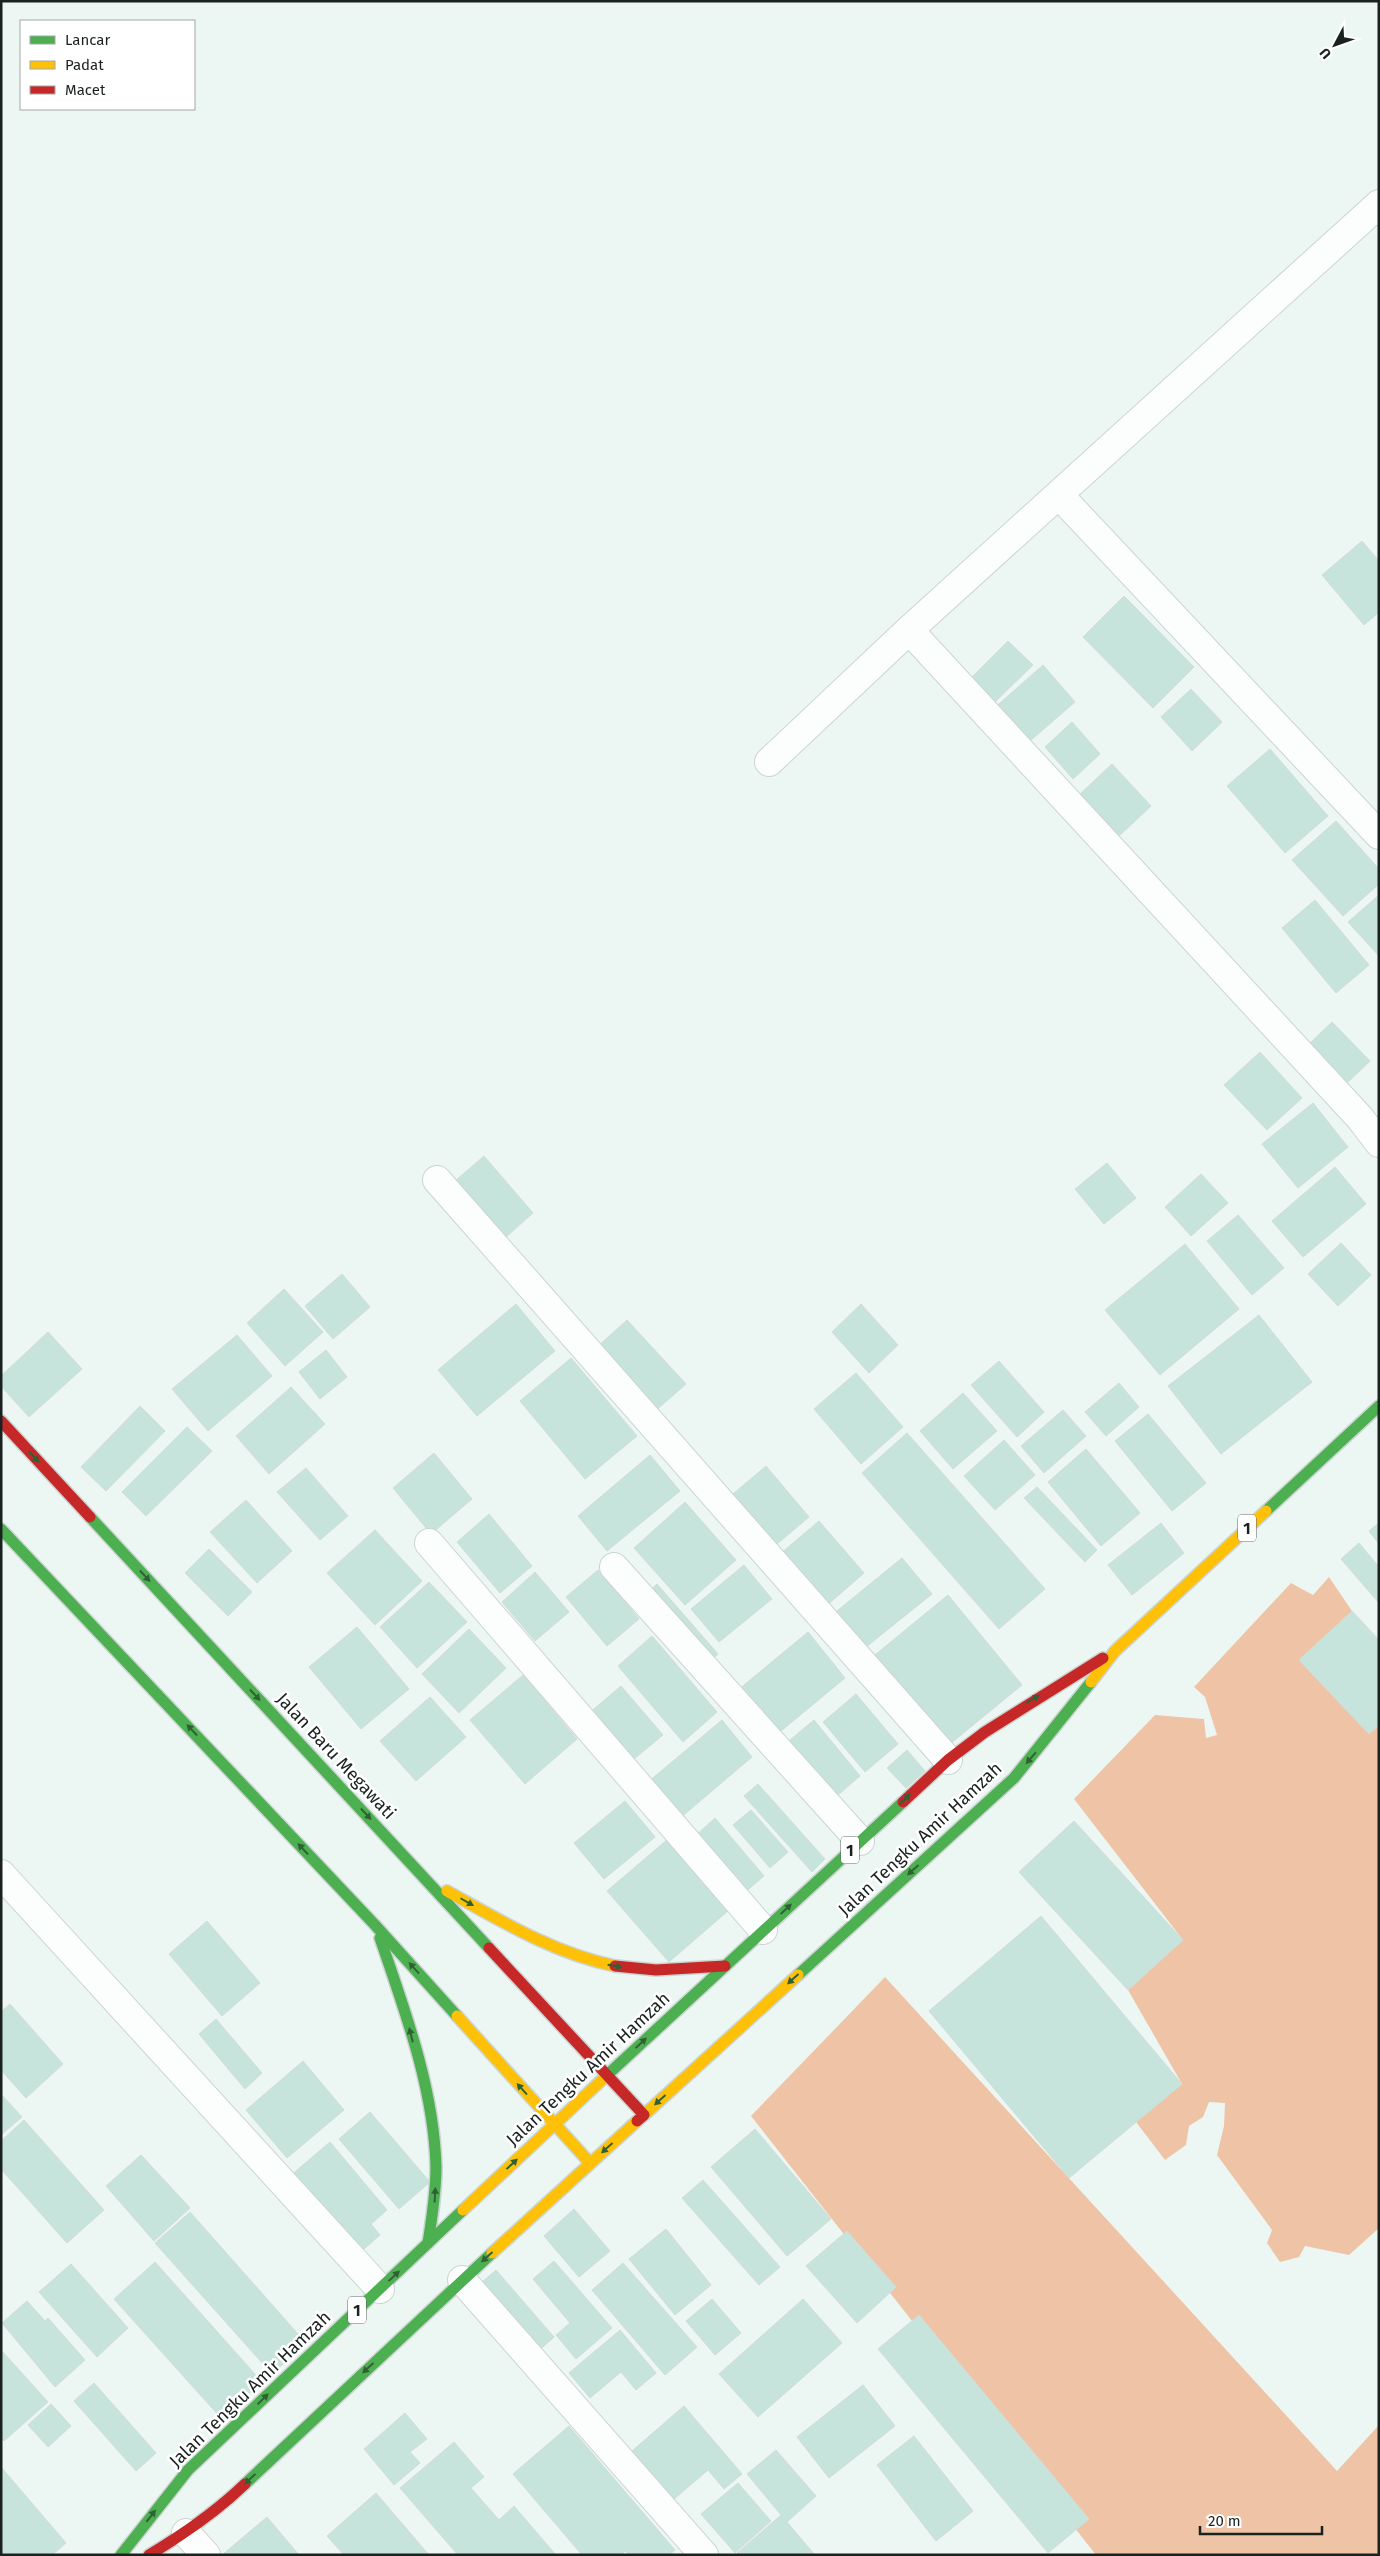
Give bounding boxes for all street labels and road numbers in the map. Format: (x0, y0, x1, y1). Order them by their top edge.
road number: 1 (1238, 1515, 1256, 1542)
street label: Jalan Baru Megawati (272, 1688, 400, 1824)
street label: Jalan Tengku Amir Hamzah (834, 1757, 1006, 1921)
road number: 1 (841, 1836, 859, 1864)
street label: Jalan Tengku Amir Hamzah (502, 1987, 674, 2151)
road number: 1 (348, 2296, 366, 2324)
street label: Jalan Tengku Amir Hamzah (165, 2306, 335, 2472)

